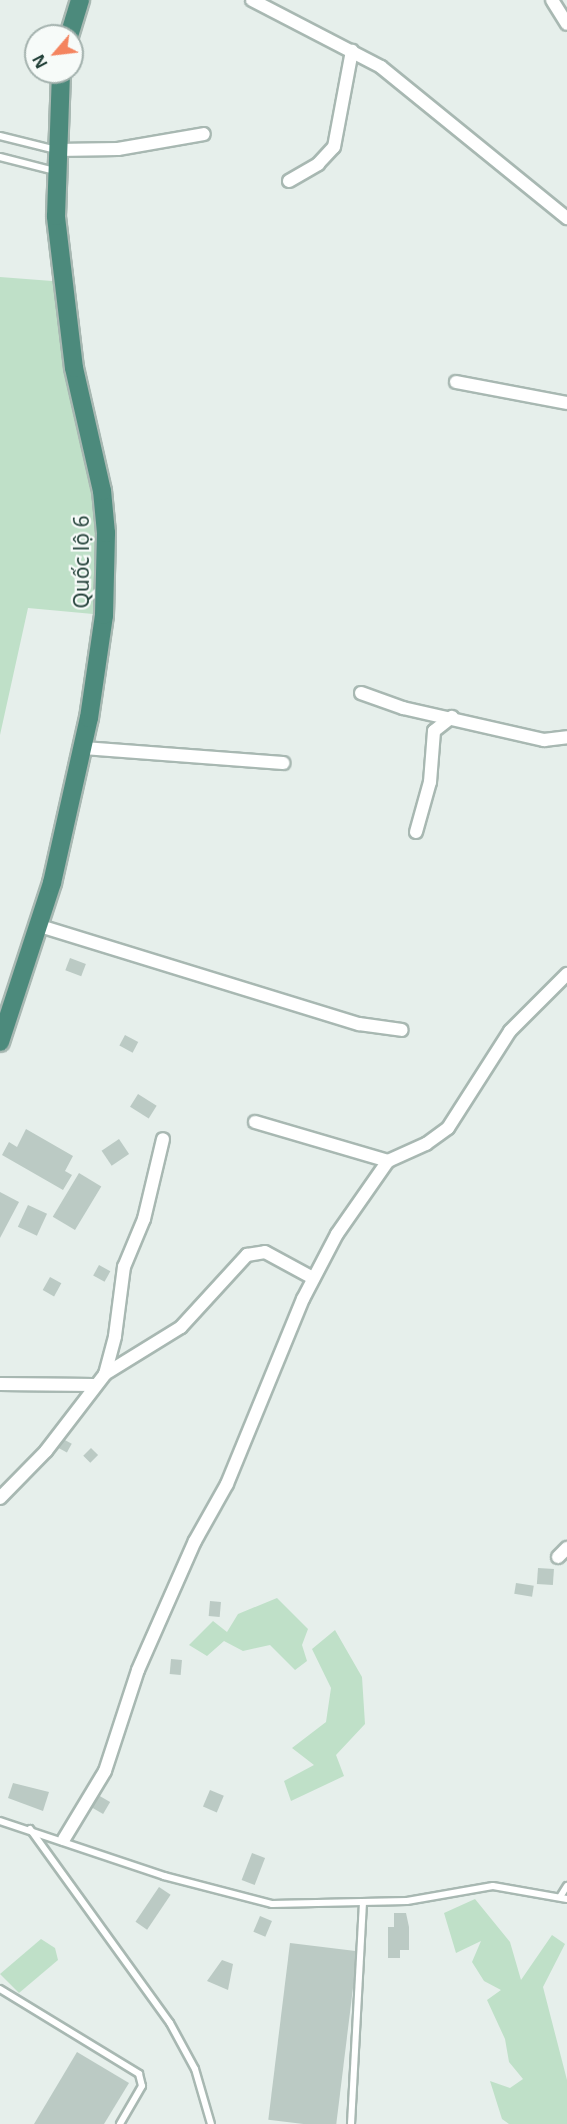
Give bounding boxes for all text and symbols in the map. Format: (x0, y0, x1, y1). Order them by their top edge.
north arrow (24, 24, 84, 84)
text: N (27, 51, 53, 72)
street label: Quốc lộ 6 (68, 515, 94, 609)

